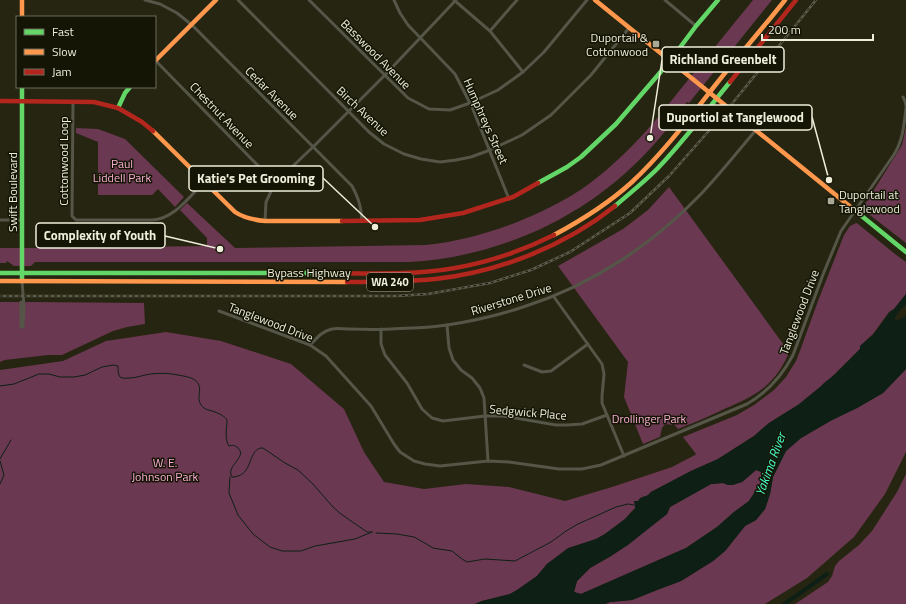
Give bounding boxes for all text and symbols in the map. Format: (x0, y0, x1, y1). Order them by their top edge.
street label: Basswood Avenue (336, 14, 416, 94)
legend (16, 16, 156, 88)
scale bar (762, 16, 873, 42)
text: 200 m (768, 20, 801, 39)
text: Fast (52, 22, 75, 41)
place label: Duportail & Cottonwood (586, 28, 649, 61)
marker: Duportail & Cottonwood (651, 39, 661, 49)
text: Slow (52, 42, 77, 61)
callout: Richland Greenbelt (662, 47, 784, 72)
text: Richland Greenbelt (670, 49, 777, 69)
text: Jam (52, 62, 72, 81)
street label: Cedar Avenue (241, 62, 303, 124)
street label: Humphreys Street (459, 75, 514, 168)
street label: Chestnut Avenue (185, 77, 259, 153)
street label: Birch Avenue (332, 82, 394, 140)
callout: Duportiol at Tanglewood (659, 105, 812, 130)
text: Duportiol at Tanglewood (666, 107, 804, 127)
street label: Cottonwood Loop (54, 116, 73, 206)
street label: Swift Boulevard (3, 152, 22, 232)
park label: Paul Liddell Park (93, 154, 151, 187)
callout: Katie's Pet Grooming (189, 166, 323, 191)
text: Katie's Pet Grooming (197, 168, 315, 188)
place label: Duportail at Tanglewood (839, 185, 900, 218)
marker: Duportail at Tanglewood (826, 196, 836, 206)
callout: Complexity of Youth (36, 223, 165, 248)
text: Complexity of Youth (44, 225, 156, 245)
street label: Bypass Highway (267, 263, 351, 282)
street label: Tanglewood Drive (774, 267, 824, 357)
road number: WA 240 (367, 273, 413, 291)
street label: Riverstone Drive (468, 278, 554, 320)
street label: Tanglewood Drive (226, 297, 316, 347)
street label: Sedgwick Place (489, 399, 567, 425)
park label: Drollinger Park (612, 409, 687, 428)
water label: Yakima River (749, 428, 791, 498)
park label: W. E. Johnson Park (132, 453, 199, 486)

